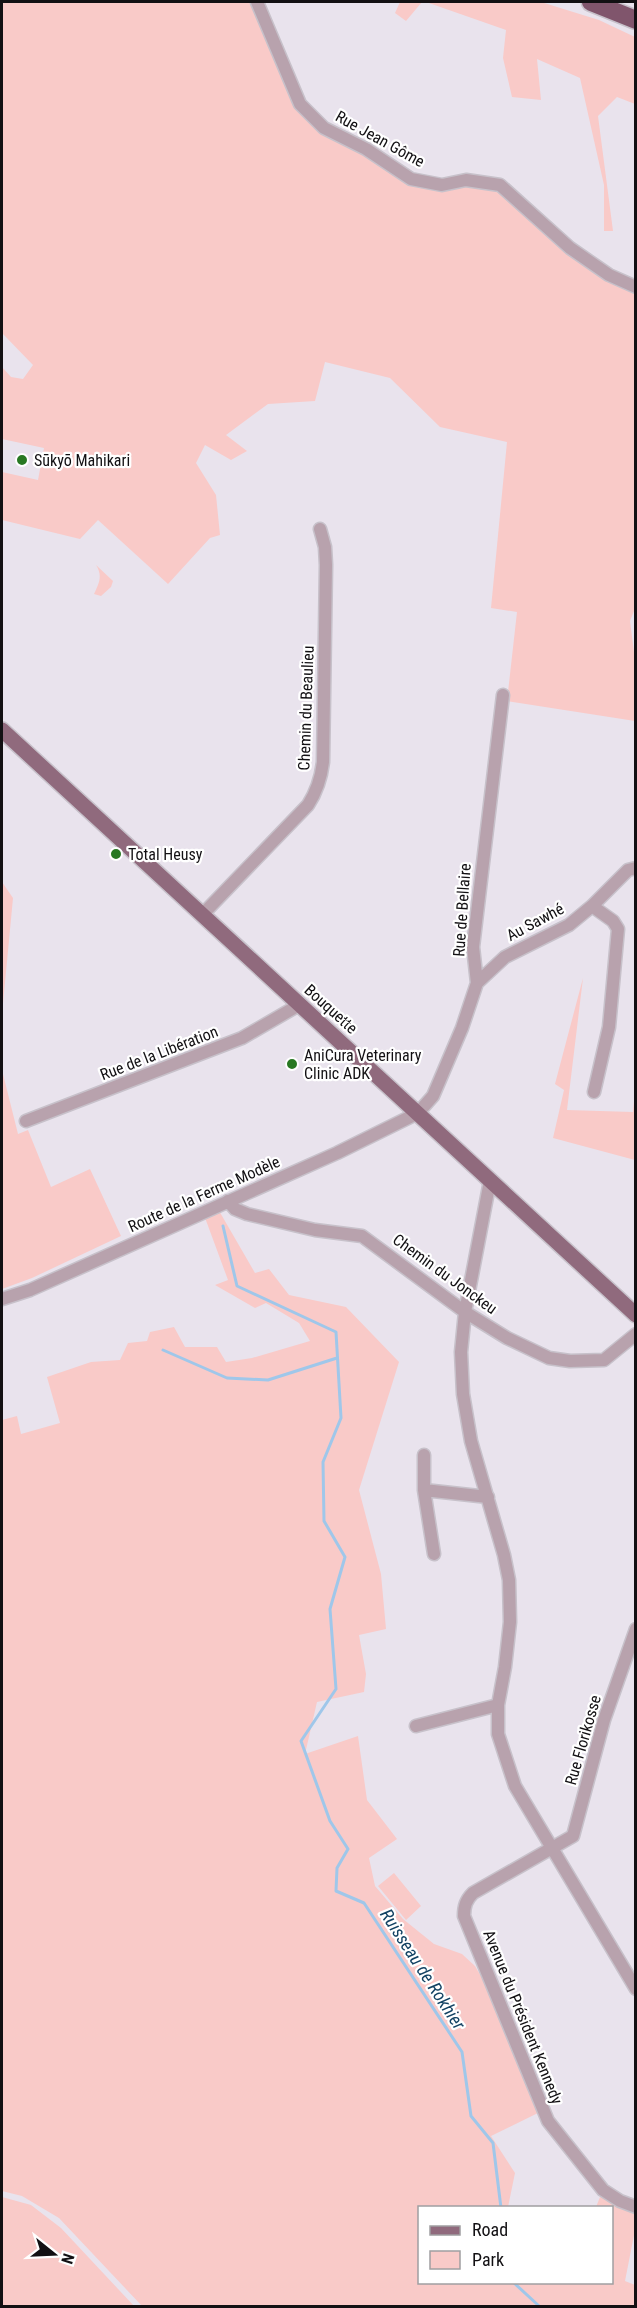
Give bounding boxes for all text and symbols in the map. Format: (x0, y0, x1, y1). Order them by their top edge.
street label: Rue Jean Gôme (332, 107, 428, 171)
place label: Sūkyō Mahikari (34, 451, 130, 470)
marker: Sūkyō Mahikari (15, 453, 29, 467)
street label: Chemin du Beaulieu (294, 645, 318, 771)
place label: Total Heusy (128, 845, 203, 864)
marker: Total Heusy (109, 847, 123, 861)
street label: Rue de Bellaire (449, 863, 475, 957)
street label: Au Sawhé (503, 899, 567, 945)
street label: Bouquette (301, 980, 361, 1038)
street label: Rue de la Libération (97, 1022, 221, 1084)
place label: AniCura Veterinary Clinic ADK (304, 1046, 422, 1083)
marker: AniCura Veterinary Clinic ADK (285, 1057, 299, 1071)
street label: Route de la Ferme Modèle (125, 1152, 283, 1236)
street label: Chemin du Jonckeu (389, 1230, 501, 1318)
street label: Rue Florikosse (561, 1693, 605, 1787)
water label: Ruisseau de Rokhier (376, 1905, 470, 2034)
street label: Avenue du Président Kennedy (479, 1927, 567, 2107)
legend (418, 2206, 613, 2284)
text: Road (472, 2219, 508, 2240)
north arrow (24, 2224, 84, 2284)
text: Park (472, 2249, 504, 2270)
text: N (57, 2251, 78, 2266)

